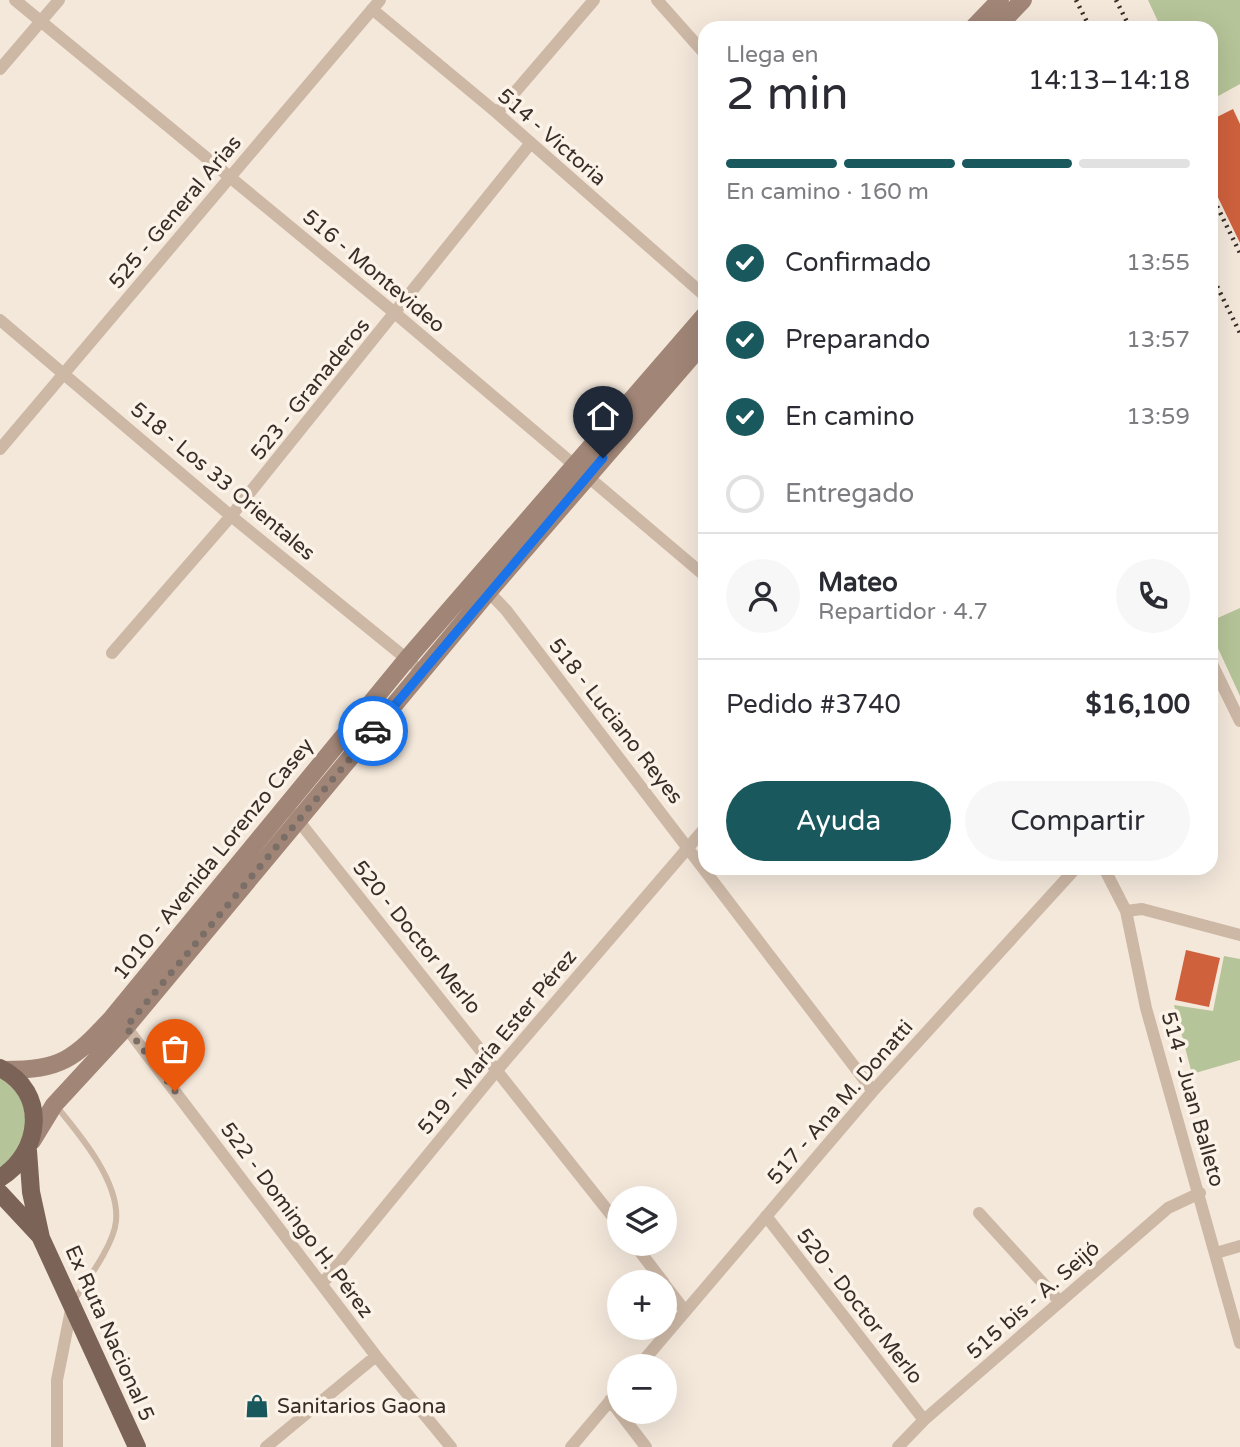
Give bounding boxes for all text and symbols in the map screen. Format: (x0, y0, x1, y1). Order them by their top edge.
text: Llega en (726, 41, 818, 69)
text: 14:13–14:18 (1028, 65, 1190, 96)
text: 2 min (726, 67, 849, 122)
street label: 514 - Victoria (492, 83, 611, 191)
street label: 525 - General Arias (104, 130, 247, 294)
text: En camino · 160 m (726, 178, 929, 206)
street label: 516 - Montevideo (297, 205, 450, 338)
icon: check (726, 244, 764, 282)
text: Confirmado (785, 247, 931, 278)
text: 13:55 (1126, 249, 1190, 277)
street label: 523 - Granaderos (246, 313, 375, 465)
icon: check (726, 321, 764, 359)
text: Preparando (785, 324, 930, 355)
text: 13:57 (1126, 326, 1190, 354)
pin (573, 386, 633, 458)
street label: 518 - Los 33 Orientales (125, 397, 320, 566)
icon: home (584, 397, 622, 435)
icon: check (726, 398, 764, 436)
text: En camino (785, 401, 914, 432)
text: 13:59 (1126, 403, 1190, 431)
text: Entregado (785, 478, 914, 509)
button: person (726, 559, 800, 633)
button: phone (1116, 559, 1190, 633)
text: Mateo (818, 567, 898, 598)
text: Repartidor · 4.7 (818, 598, 988, 626)
street label: 518 - Luciano Reyes (543, 634, 688, 809)
text: Pedido #3740 (726, 689, 901, 720)
text: $16,100 (1086, 689, 1190, 720)
courier (338, 696, 408, 766)
icon: car (354, 712, 392, 750)
street label: 1010 - Avenida Lorenzo Casey (108, 733, 319, 985)
button: Ayuda (726, 781, 951, 861)
button: Compartir (965, 781, 1190, 861)
street label: 520 - Doctor Merlo (347, 855, 486, 1019)
street label: 519 - María Ester Pérez (413, 945, 582, 1140)
street label: 514 - Juan Balleto (1156, 1009, 1229, 1190)
street label: 517 - Ana M. Donatti (762, 1015, 919, 1190)
pin (145, 1019, 205, 1091)
icon: bag (156, 1030, 194, 1068)
street label: 522 - Domingo H. Pérez (215, 1118, 378, 1323)
map controls (607, 1186, 677, 1424)
button: layers (607, 1186, 677, 1256)
street label: 520 - Doctor Merlo (791, 1224, 928, 1389)
street label: 515 bis - A. Seijó (962, 1236, 1105, 1365)
street label: Ex Ruta Nacional 5 (60, 1242, 160, 1425)
button: + (607, 1270, 677, 1340)
button: − (607, 1354, 677, 1424)
shop icon: Sanitarios Gaona (243, 1392, 271, 1420)
place label: Sanitarios Gaona (277, 1394, 446, 1419)

